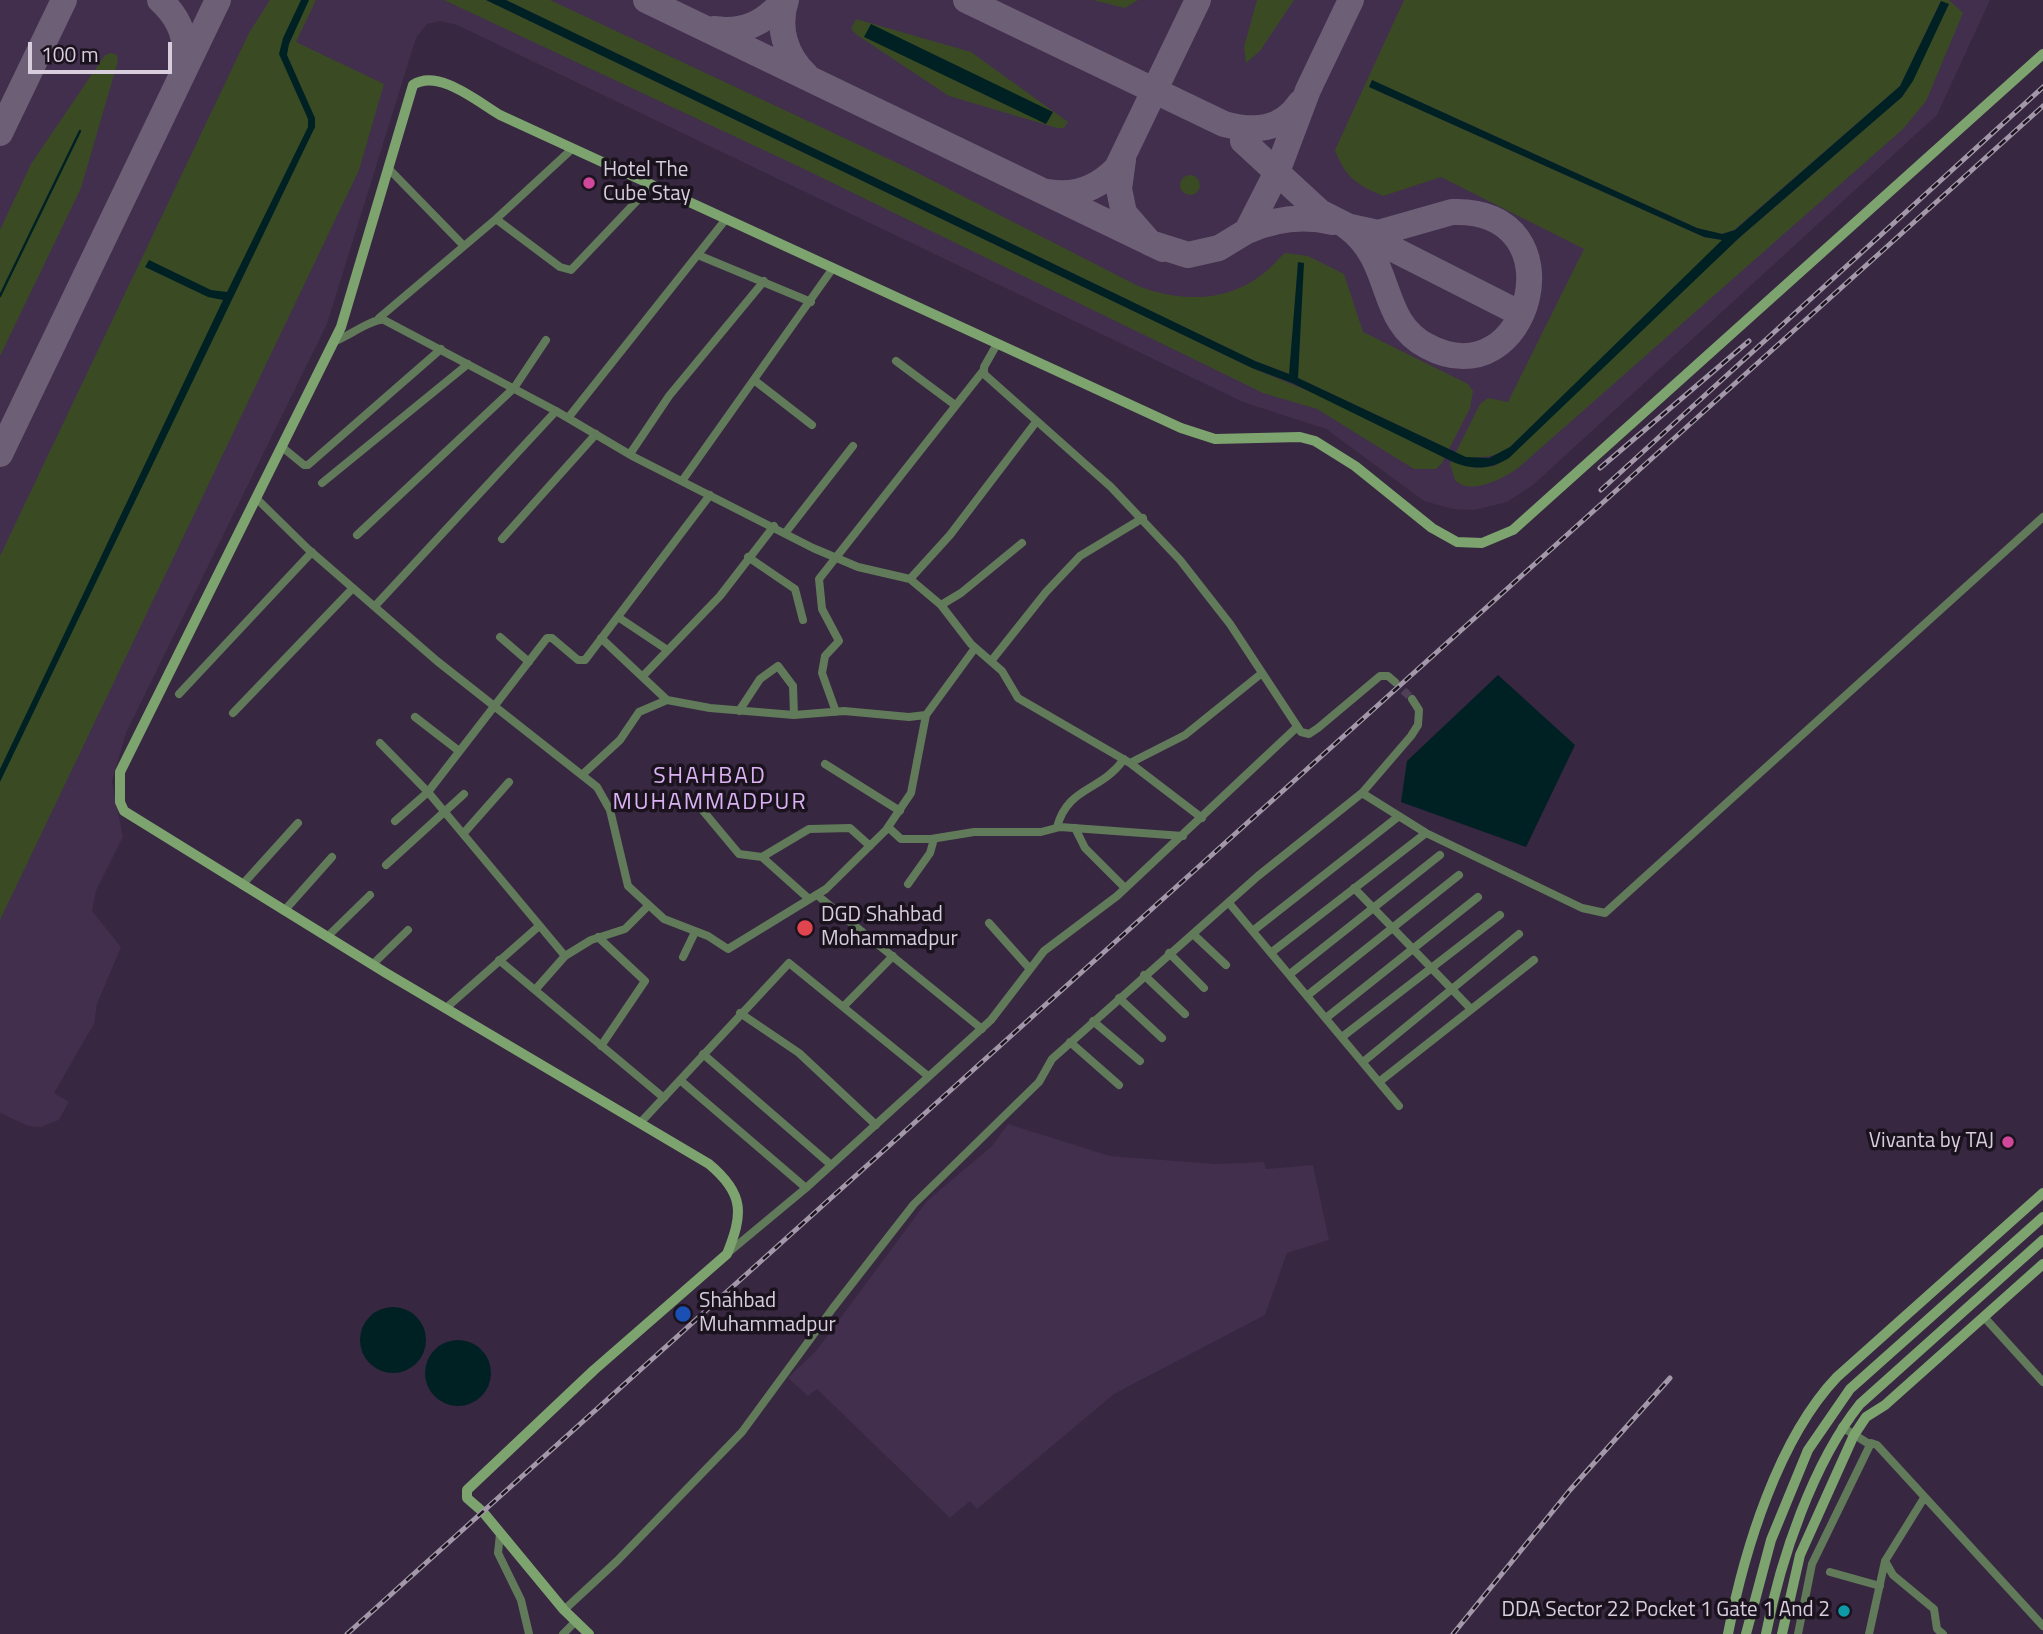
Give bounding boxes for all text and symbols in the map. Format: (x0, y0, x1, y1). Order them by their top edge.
scale bar (32, 28, 175, 72)
text: 100 m (41, 38, 98, 70)
place label: Hotel The Cube Stay (603, 158, 691, 208)
marker: Hotel The Cube Stay (581, 175, 597, 191)
district label: SHAHBAD MUHAMMADPUR (614, 763, 806, 817)
place label: DGD Shahbad Mohammadpur (821, 903, 958, 953)
marker: DGD Shahbad Mohammadpur (795, 918, 815, 938)
place label: Vivanta by TAJ (1869, 1129, 1994, 1155)
marker: Vivanta by TAJ (2000, 1134, 2016, 1150)
place label: Shahbad Muhammadpur (699, 1289, 836, 1339)
marker: Shahbad Muhammadpur (673, 1304, 693, 1324)
place label: DDA Sector 22 Pocket 1 Gate 1 And 2 (1501, 1598, 1830, 1624)
marker: DDA Sector 22 Pocket 1 Gate 1 And 2 (1836, 1603, 1852, 1619)

